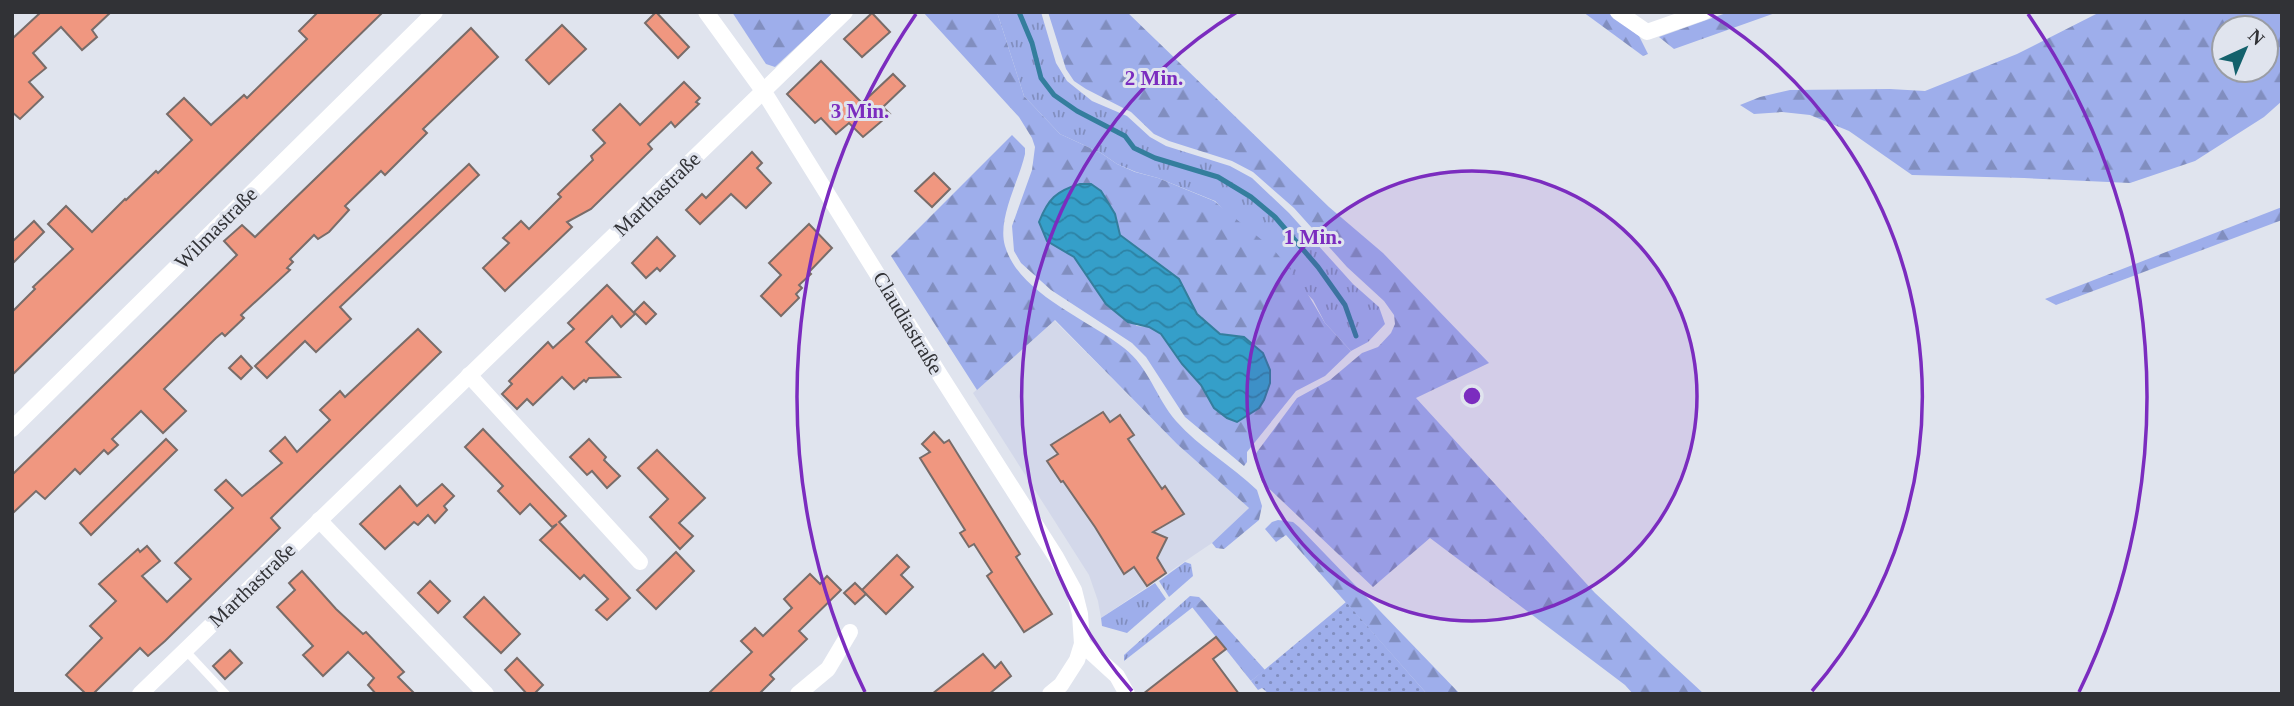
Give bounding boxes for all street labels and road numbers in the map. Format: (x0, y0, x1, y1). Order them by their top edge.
street label: Marthastraße (609, 147, 705, 241)
street label: Wilmastraße (170, 182, 262, 274)
street label: Claudiastraße (868, 267, 948, 379)
street label: Marthastraße (204, 538, 300, 632)

